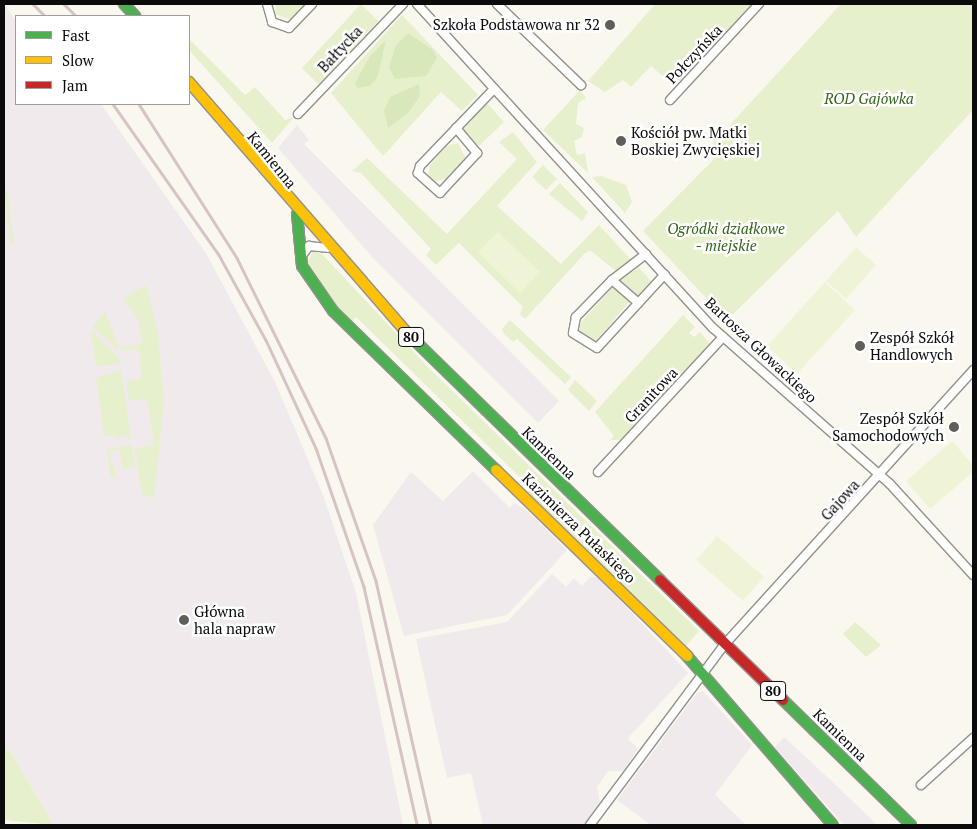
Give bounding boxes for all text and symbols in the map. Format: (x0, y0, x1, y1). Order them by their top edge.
legend (15, 15, 190, 105)
place label: Szkoła Podstawowa nr 32 (433, 16, 600, 34)
marker: Szkoła Podstawowa nr 32 (604, 19, 616, 31)
street label: Połczyńska (662, 21, 726, 87)
street label: Bałtycka (314, 22, 366, 76)
text: Fast (62, 25, 90, 45)
text: Slow (62, 50, 94, 70)
text: Jam (62, 75, 88, 95)
park label: ROD Gajówka (824, 90, 914, 108)
place label: Kościół pw. Matki Boskiej Zwycięskiej (631, 123, 760, 158)
street label: Kamienna (244, 128, 300, 192)
marker: Kościół pw. Matki Boskiej Zwycięskiej (615, 135, 627, 147)
park label: Ogródki działkowe - miejskie (667, 219, 785, 254)
street label: Bartosza Głowackiego (701, 294, 821, 406)
road number: 80 (397, 326, 425, 348)
place label: Zespół Szkół Handlowych (870, 328, 954, 363)
marker: Zespół Szkół Handlowych (854, 340, 866, 352)
street label: Granitowa (621, 364, 681, 426)
place label: Zespół Szkół Samochodowych (832, 409, 944, 444)
marker: Zespół Szkół Samochodowych (948, 421, 960, 433)
street label: Kamienna (518, 423, 580, 483)
street label: Kazimierza Pułaskiego (518, 469, 640, 587)
street label: Gajowa (817, 476, 863, 524)
place label: Główna hala napraw (194, 602, 275, 637)
marker: Główna hala napraw (178, 614, 190, 626)
road number: 80 (759, 679, 787, 702)
street label: Kamienna (809, 705, 871, 765)

